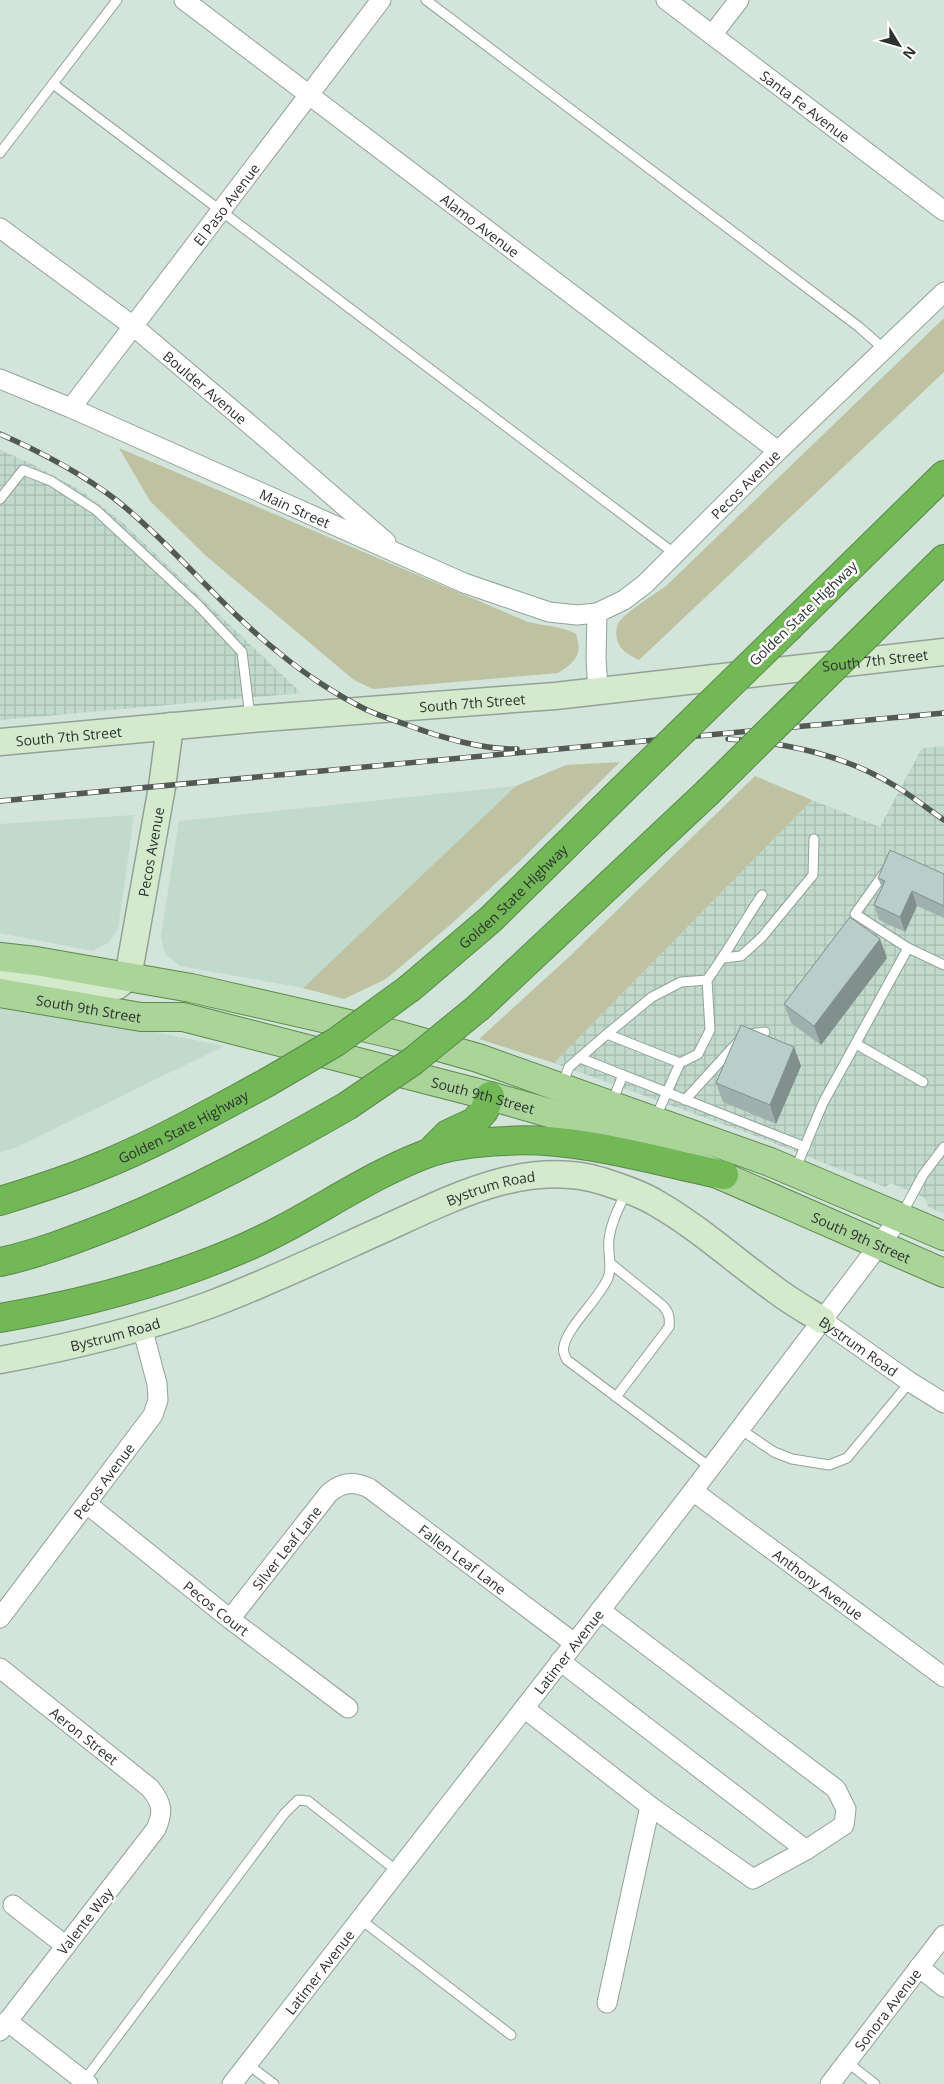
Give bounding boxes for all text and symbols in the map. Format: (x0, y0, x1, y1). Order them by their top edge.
north arrow (874, 20, 924, 70)
text: N (899, 43, 921, 63)
street label: Santa Fe Avenue (757, 66, 854, 146)
street label: El Paso Avenue (188, 159, 263, 249)
street label: Alamo Avenue (437, 189, 524, 261)
street label: Boulder Avenue (159, 346, 251, 428)
street label: Pecos Avenue (706, 445, 784, 523)
street label: Main Street (257, 484, 333, 532)
street label: Golden State Highway (745, 556, 862, 670)
street label: South 7th Street (821, 644, 929, 675)
street label: South 7th Street (419, 689, 526, 716)
street label: South 7th Street (15, 721, 123, 750)
street label: Pecos Avenue (133, 805, 168, 898)
street label: Golden State Highway (454, 839, 572, 952)
street label: South 9th Street (35, 990, 143, 1026)
street label: South 9th Street (429, 1072, 537, 1118)
street label: Golden State Highway (115, 1085, 252, 1167)
street label: Bystrum Road (443, 1166, 536, 1209)
street label: South 9th Street (809, 1207, 914, 1267)
street label: Bystrum Road (816, 1312, 902, 1380)
street label: Bystrum Road (68, 1313, 162, 1355)
street label: Pecos Avenue (69, 1439, 138, 1523)
street label: Silver Leaf Lane (247, 1501, 325, 1593)
street label: Fallen Leaf Lane (415, 1520, 511, 1598)
street label: Anthony Avenue (769, 1544, 867, 1624)
street label: Pecos Court (180, 1576, 253, 1640)
street label: Latimer Avenue (529, 1605, 607, 1698)
street label: Aeron Street (46, 1702, 122, 1769)
street label: Valente Way (53, 1883, 118, 1958)
street label: Latimer Avenue (280, 1925, 358, 2018)
street label: Sonora Avenue (849, 1964, 925, 2054)

